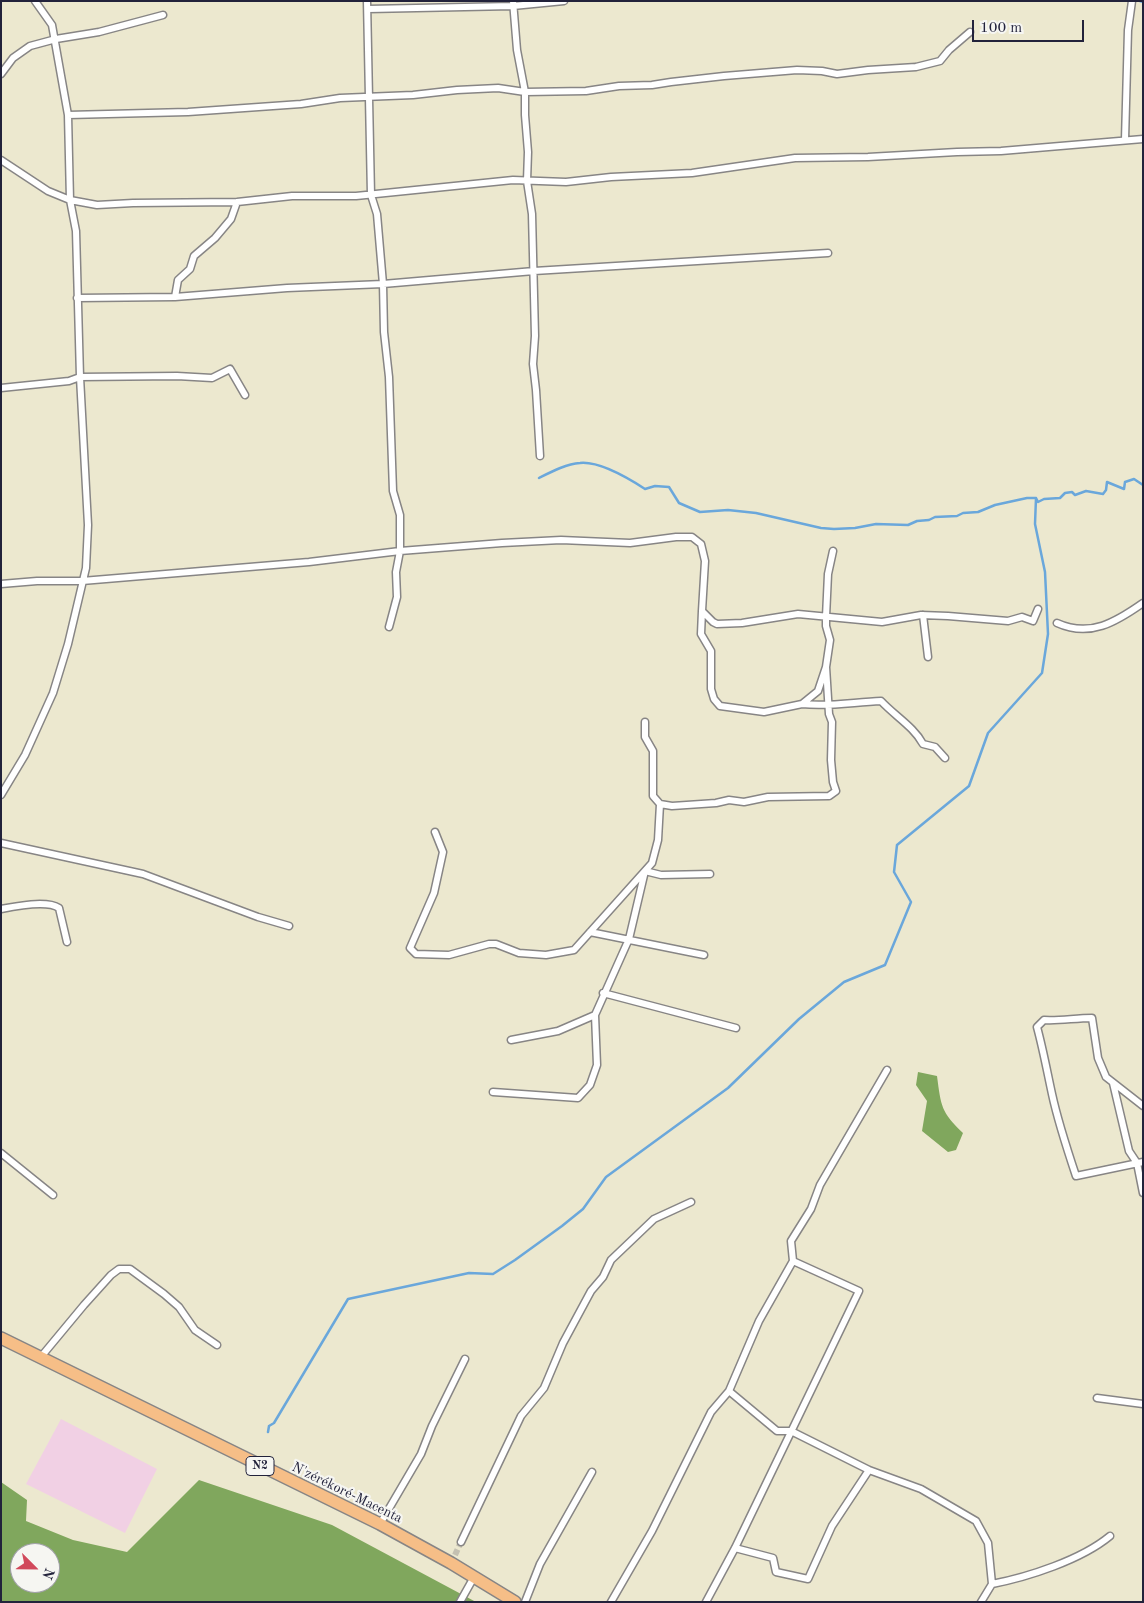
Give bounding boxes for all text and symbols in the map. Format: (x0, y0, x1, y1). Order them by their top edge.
scale bar (974, 10, 1086, 42)
text: 100 m (980, 21, 1022, 36)
road number: N2 (246, 1456, 274, 1475)
street label: N'zérékoré-Macenta (289, 1459, 405, 1527)
north arrow (10, 1543, 60, 1593)
text: N (39, 1566, 56, 1581)

